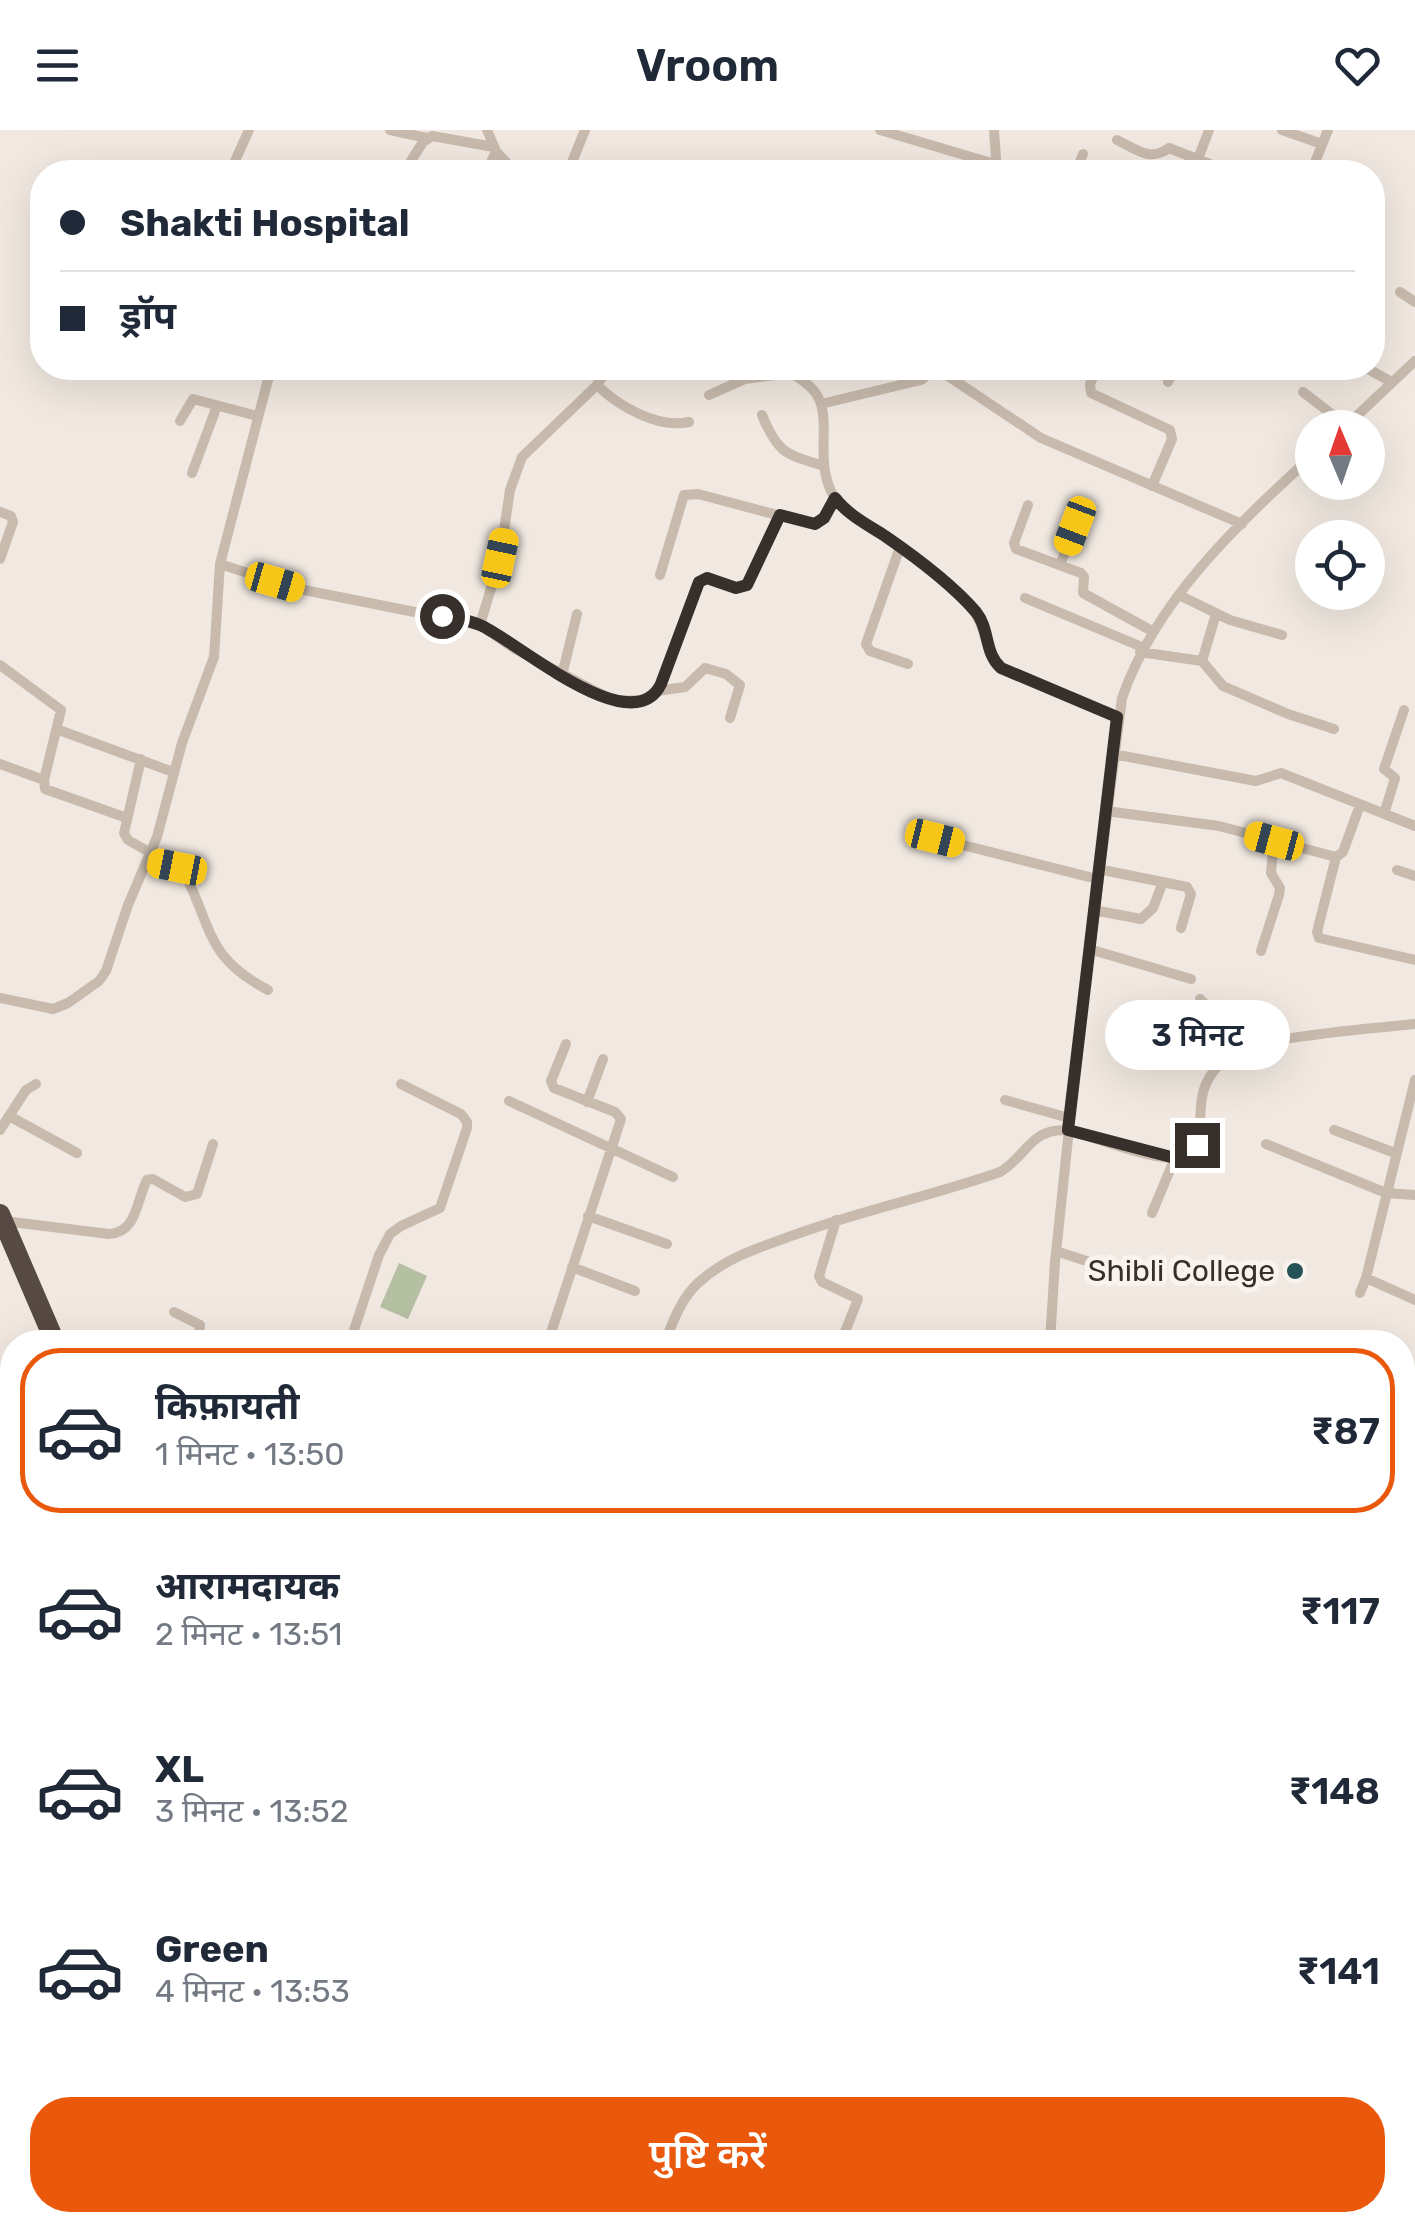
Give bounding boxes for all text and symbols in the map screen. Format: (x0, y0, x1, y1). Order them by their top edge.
icon: menu (30, 38, 85, 93)
icon: heart (1330, 38, 1385, 93)
text: Vroom (636, 39, 779, 92)
text: Shakti Hospital (120, 200, 410, 246)
text: ड्रॉप (120, 293, 176, 339)
north arrow (1295, 410, 1385, 500)
map controls (1295, 410, 1385, 610)
car (1050, 493, 1100, 559)
button: locate (1295, 520, 1385, 610)
car (479, 526, 521, 590)
car (242, 559, 308, 605)
route start (420, 594, 465, 639)
car (902, 816, 968, 860)
car (1241, 819, 1307, 863)
car (145, 847, 209, 887)
callout: 3 मिनट (1104, 1000, 1290, 1070)
text: 3 मिनट (1151, 1016, 1244, 1054)
route end (1175, 1123, 1220, 1168)
place label: Shibli College (1088, 1253, 1275, 1289)
marker: Shibli College (1284, 1260, 1306, 1282)
text: किफ़ायती (155, 1383, 299, 1429)
icon: car (35, 1386, 125, 1476)
text: ₹87 (1311, 1408, 1380, 1454)
text: 1 मिनट · 13:50 (155, 1435, 345, 1473)
text: आरामदायक (155, 1563, 339, 1609)
icon: car (35, 1566, 125, 1656)
text: ₹117 (1300, 1588, 1380, 1634)
text: 2 मिनट · 13:51 (155, 1615, 343, 1653)
icon: car (35, 1746, 125, 1836)
text: XL (155, 1746, 204, 1792)
text: ₹148 (1288, 1768, 1380, 1814)
text: 3 मिनट · 13:52 (155, 1792, 349, 1830)
icon: car (35, 1926, 125, 2016)
text: Green (155, 1926, 269, 1972)
text: ₹141 (1296, 1948, 1380, 1994)
text: 4 मिनट · 13:53 (155, 1972, 350, 2010)
button: पुष्टि करें (30, 2097, 1385, 2212)

